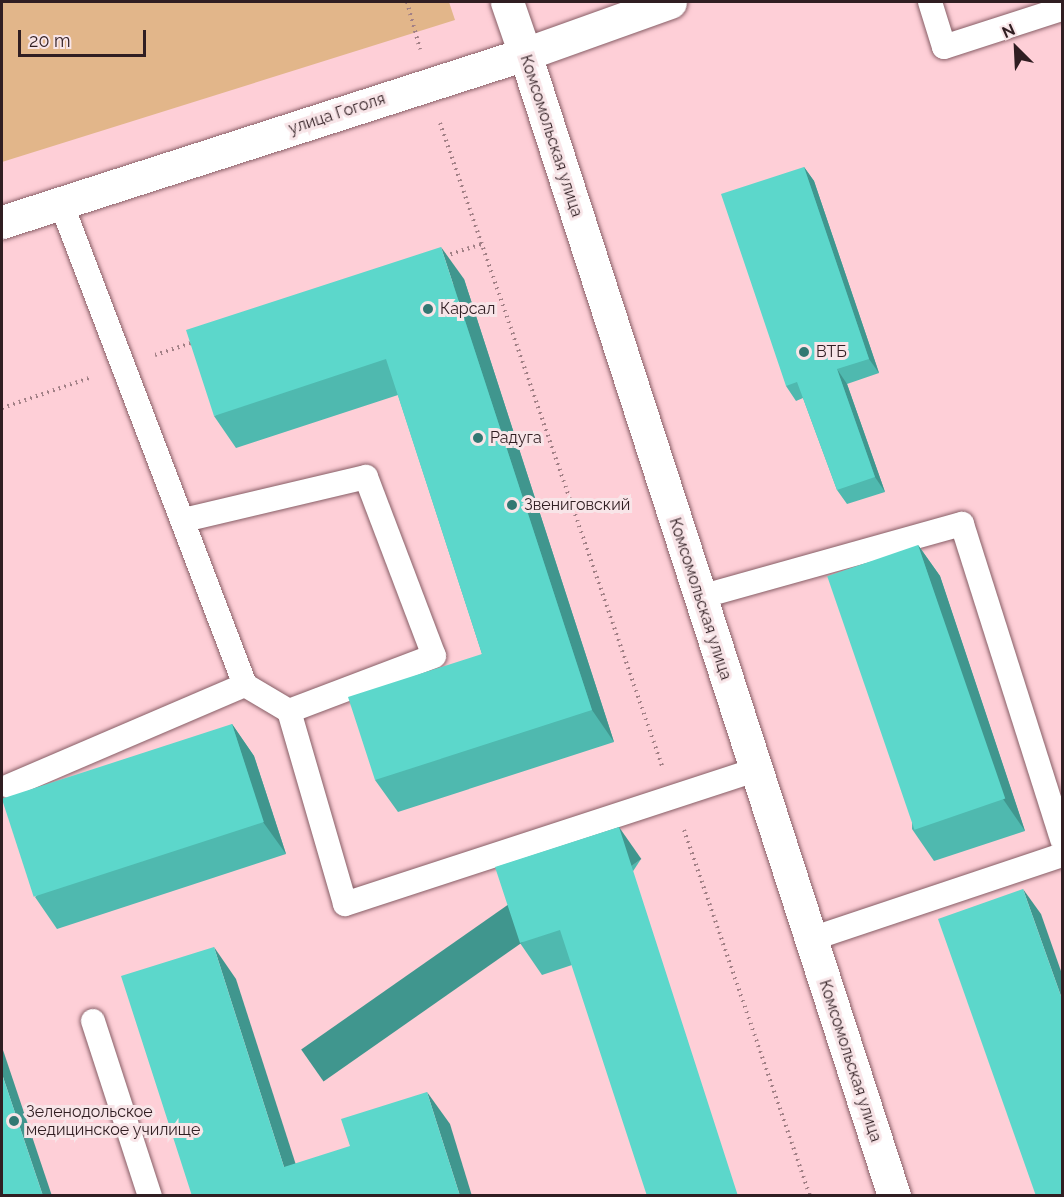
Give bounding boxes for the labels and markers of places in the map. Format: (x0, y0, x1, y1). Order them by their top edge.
place label: Карсал (440, 299, 495, 319)
marker: Карсал (421, 302, 435, 316)
place label: ВТБ (816, 342, 847, 362)
marker: ВТБ (797, 345, 811, 359)
place label: Радуга (490, 428, 542, 448)
marker: Радуга (471, 431, 485, 445)
place label: Звениговский (524, 495, 630, 515)
marker: Звениговский (505, 498, 519, 512)
place label: Зеленодольское медицинское училище (26, 1102, 201, 1140)
marker: Зеленодольское медицинское училище (7, 1114, 21, 1128)

